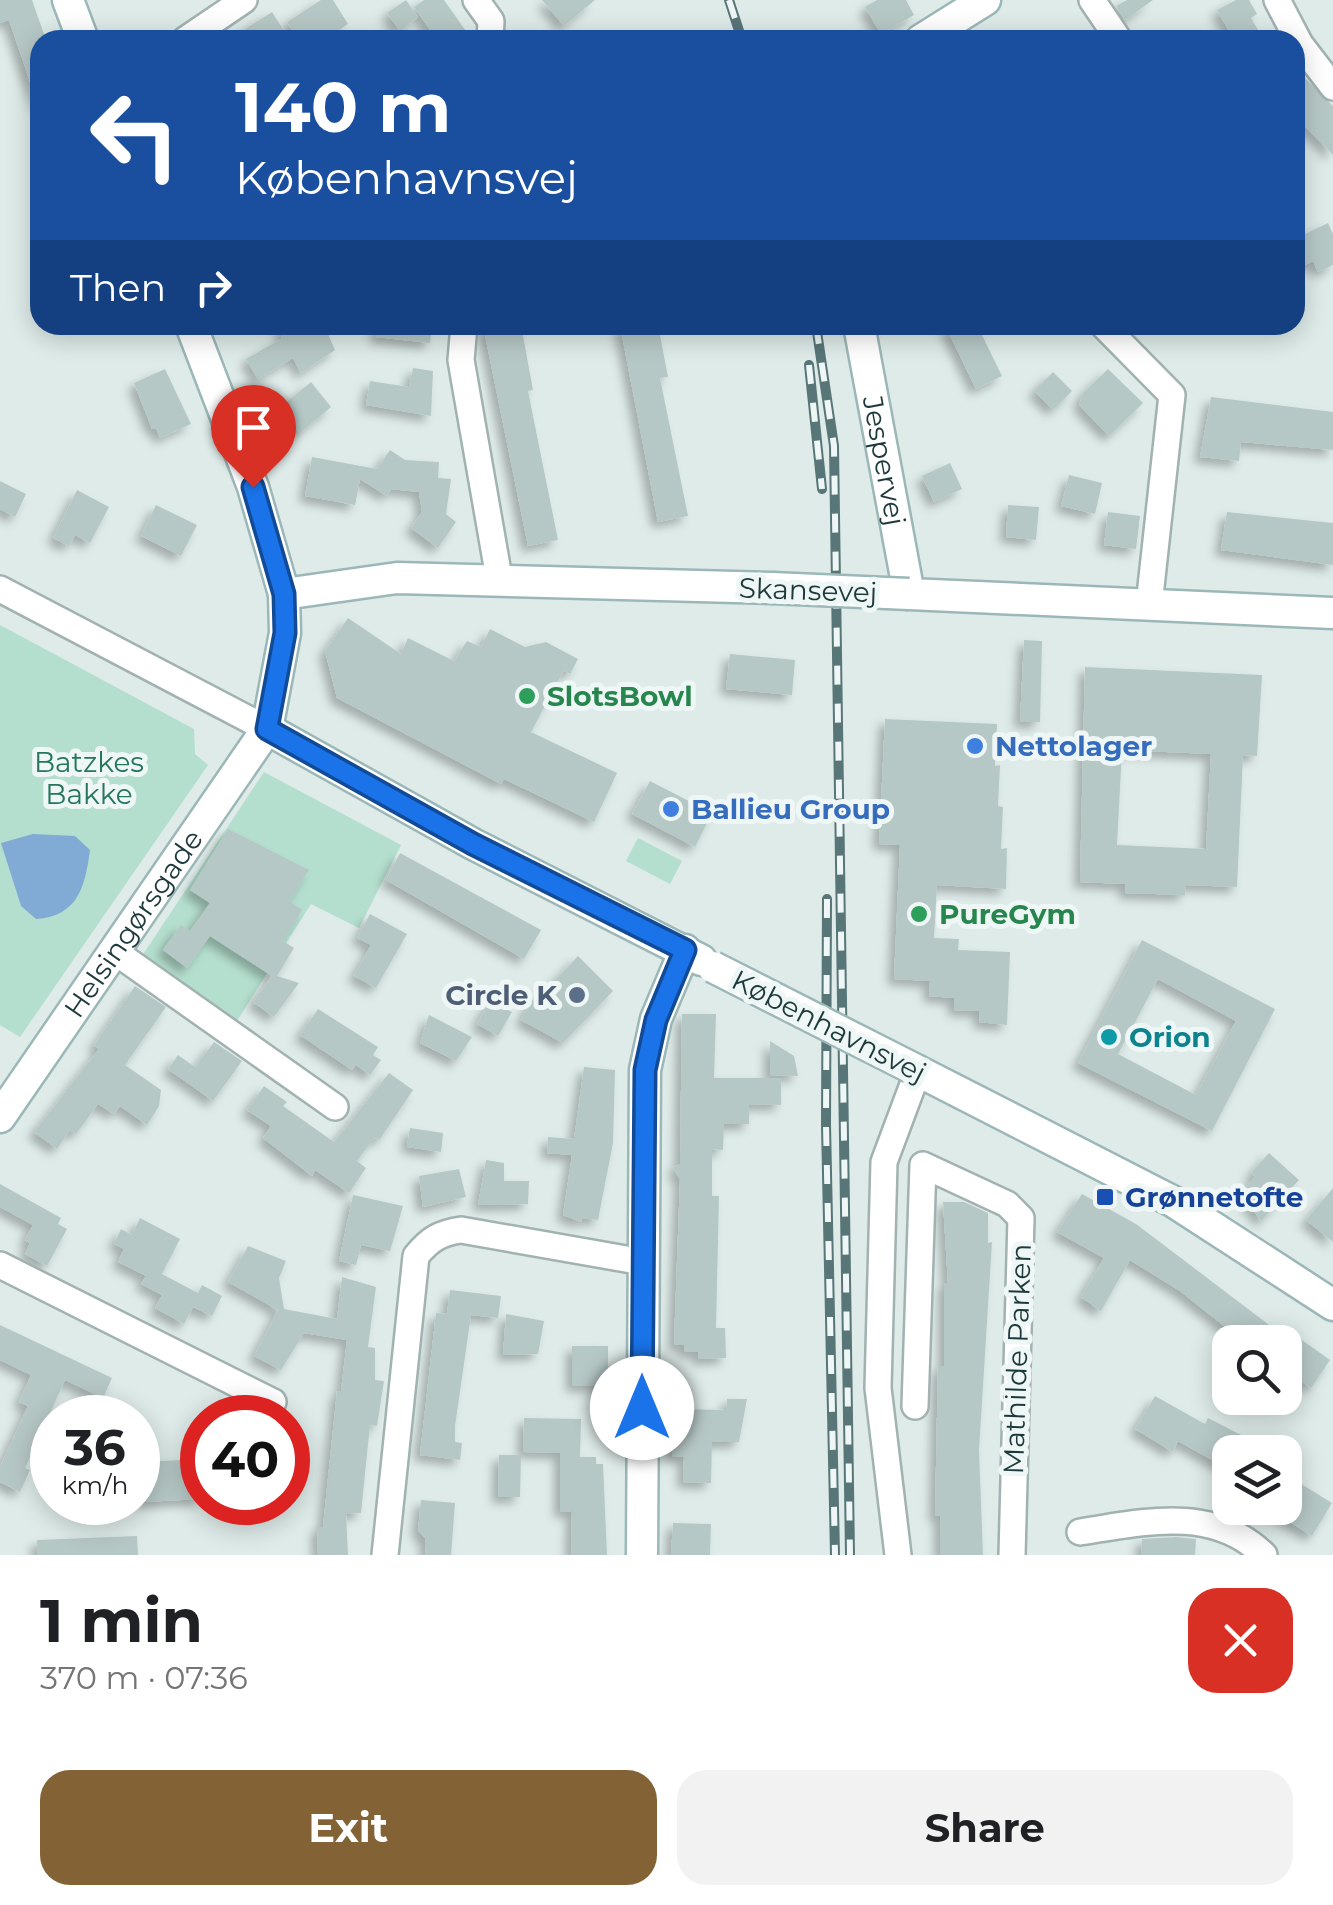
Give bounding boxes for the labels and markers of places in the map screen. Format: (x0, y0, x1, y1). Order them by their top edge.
pin (211, 385, 296, 488)
place label: SlotsBowl (547, 679, 693, 713)
marker: SlotsBowl (516, 685, 538, 707)
place label: Nettolager (995, 729, 1152, 763)
marker: Nettolager (964, 735, 986, 757)
place label: Ballieu Group (691, 792, 890, 826)
marker: Ballieu Group (660, 798, 682, 820)
place label: PureGym (939, 897, 1076, 931)
marker: PureGym (908, 903, 930, 925)
place label: Circle K (445, 978, 558, 1012)
marker: Circle K (566, 984, 588, 1006)
place label: Orion (1129, 1020, 1211, 1054)
marker: Orion (1098, 1026, 1120, 1048)
place label: Grønnetofte (1125, 1180, 1304, 1214)
marker: Grønnetofte (1094, 1186, 1116, 1208)

